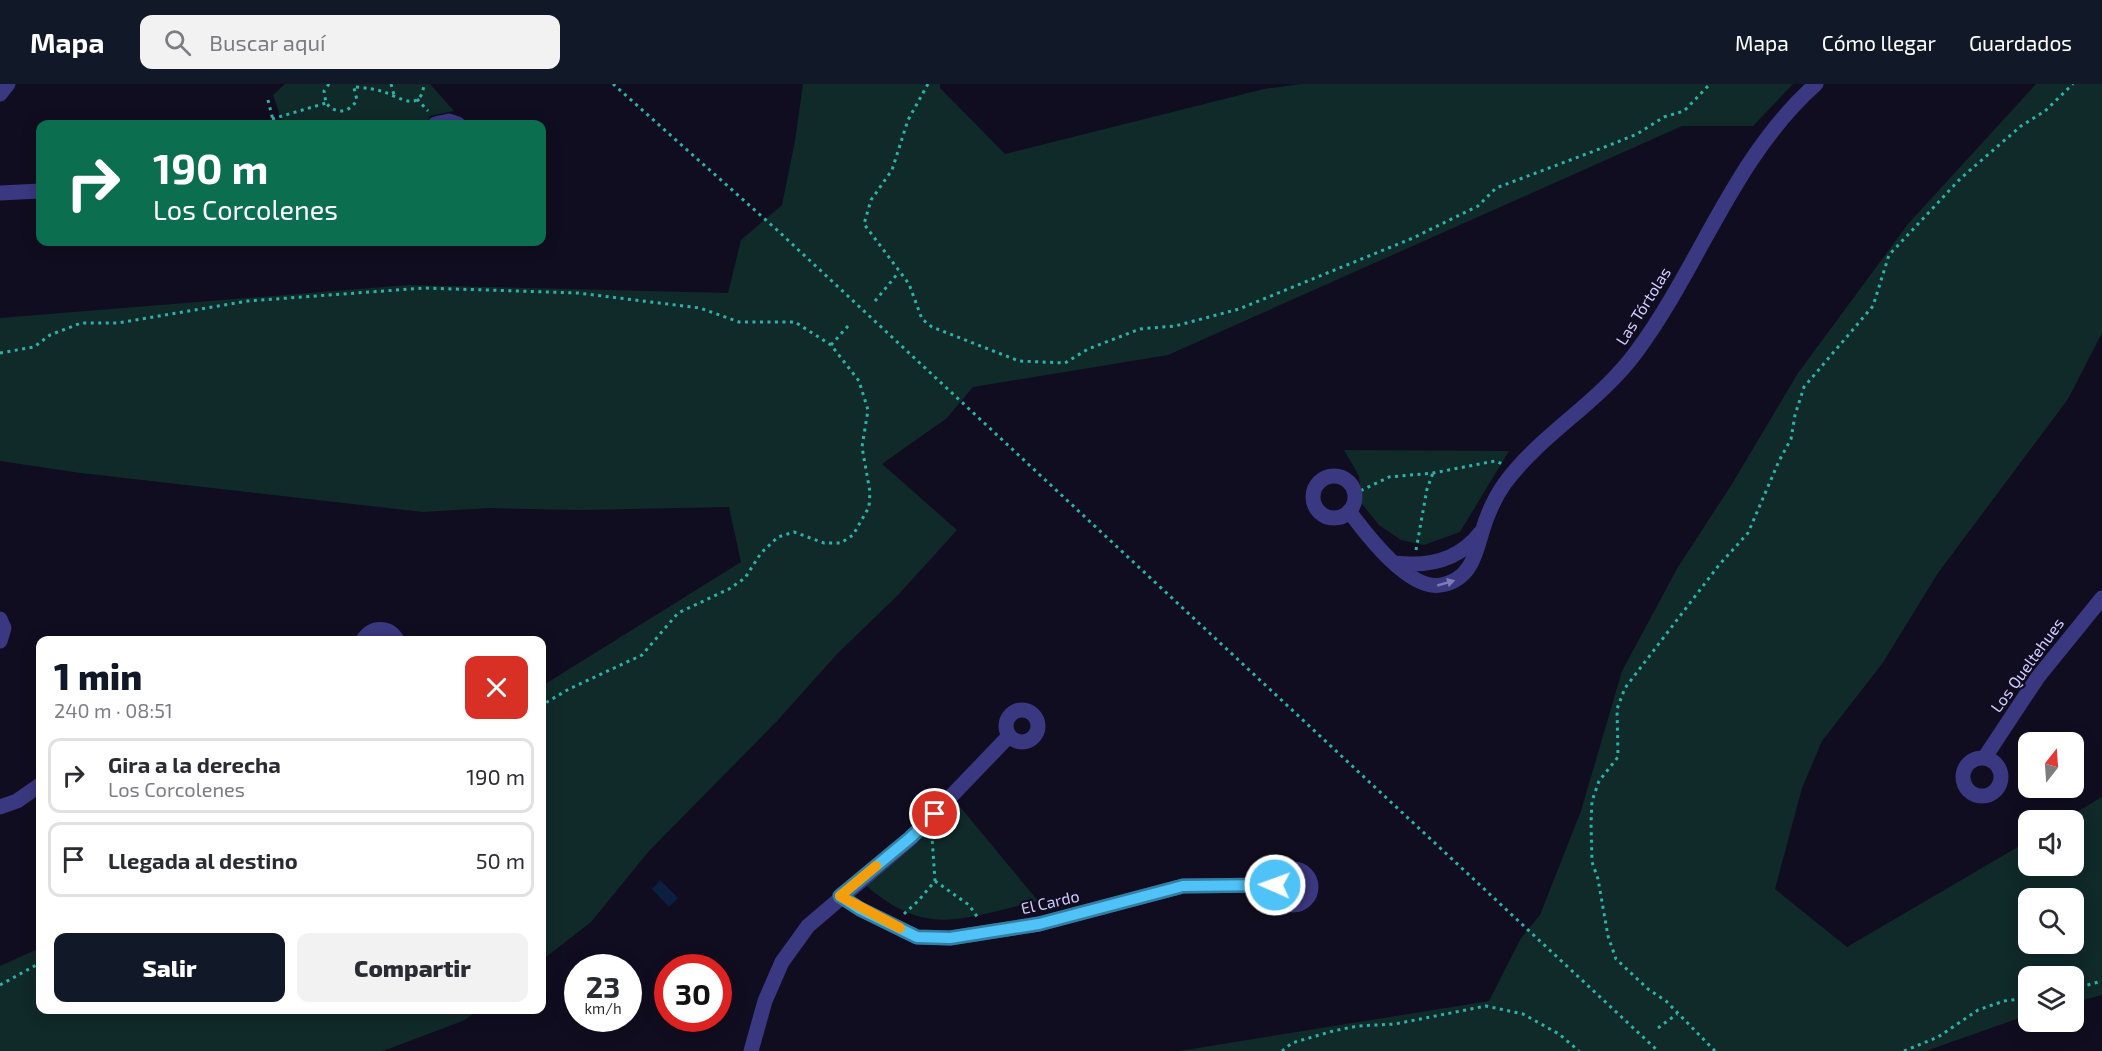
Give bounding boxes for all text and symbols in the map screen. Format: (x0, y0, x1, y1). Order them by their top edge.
search box (140, 15, 560, 69)
text: Mapa (30, 25, 104, 59)
icon: search (161, 26, 194, 59)
text: Buscar aquí (209, 29, 325, 55)
text: Mapa (1735, 30, 1789, 55)
text: Cómo llegar (1822, 30, 1936, 55)
text: Guardados (1969, 30, 2072, 55)
text: 190 m (153, 142, 269, 192)
icon: right (54, 144, 132, 222)
text: Los Corcolenes (153, 193, 338, 225)
street label: Las Tórtolas (1611, 263, 1674, 348)
one-way arrow (1437, 578, 1455, 587)
street label: Los Queltehues (1986, 614, 2068, 716)
text: 1 min (54, 654, 142, 697)
button: close (465, 656, 528, 719)
text: 240 m · 08:51 (54, 698, 173, 722)
north arrow (2018, 732, 2084, 798)
map controls (2018, 732, 2084, 1032)
text: Gira a la derecha (108, 751, 281, 777)
icon: right (57, 759, 90, 792)
text: 190 m (466, 763, 525, 789)
text: Los Corcolenes (108, 777, 245, 801)
pin (909, 788, 960, 839)
icon: arrive (918, 797, 951, 830)
button: sound (2018, 810, 2084, 876)
icon: arrive (57, 843, 90, 876)
text: Llegada al destino (108, 847, 298, 873)
text: 50 m (476, 847, 525, 873)
position arrow (1243, 853, 1307, 917)
street label: El Cardo (1019, 886, 1081, 917)
button: search (2018, 888, 2084, 954)
button: Salir (54, 933, 285, 1002)
button: Compartir (297, 933, 528, 1002)
speed limit sign: 30 (654, 954, 732, 1032)
button: layers (2018, 966, 2084, 1032)
text: 23 (586, 968, 620, 1004)
text: km/h (584, 999, 622, 1017)

